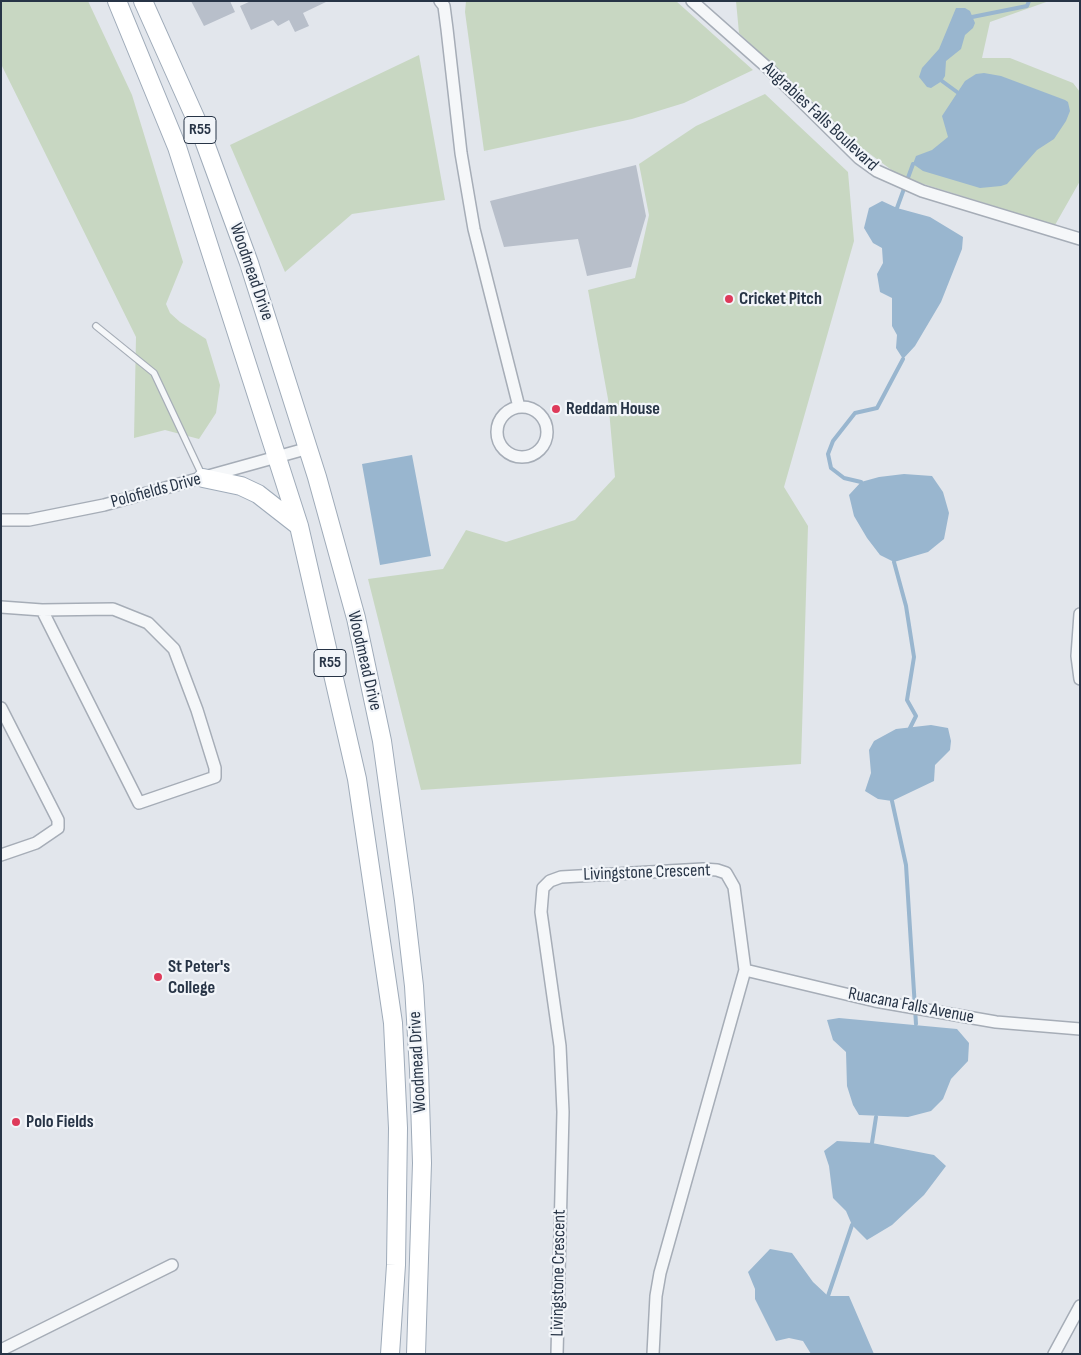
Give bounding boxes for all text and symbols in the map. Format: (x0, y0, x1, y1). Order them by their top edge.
street label: Augrabies Falls Boulevard (758, 58, 882, 176)
road number: R55 (184, 116, 216, 144)
street label: Woodmead Drive (224, 221, 278, 323)
place label: Cricket Pitch (739, 288, 822, 310)
marker: Cricket Pitch (723, 293, 735, 305)
place label: Reddam House (566, 398, 660, 420)
marker: Reddam House (550, 403, 562, 415)
street label: Polofields Drive (109, 469, 203, 513)
street label: Woodmead Drive (342, 609, 386, 713)
road number: R55 (314, 650, 346, 676)
street label: Livingstone Crescent (583, 860, 711, 886)
place label: St Peter's College (168, 956, 230, 999)
marker: St Peter's College (152, 971, 164, 983)
street label: Ruacana Falls Avenue (846, 983, 976, 1029)
street label: Woodmead Drive (405, 1011, 431, 1113)
place label: Polo Fields (26, 1111, 94, 1133)
marker: Polo Fields (10, 1116, 22, 1128)
street label: Livingstone Crescent (547, 1209, 571, 1337)

